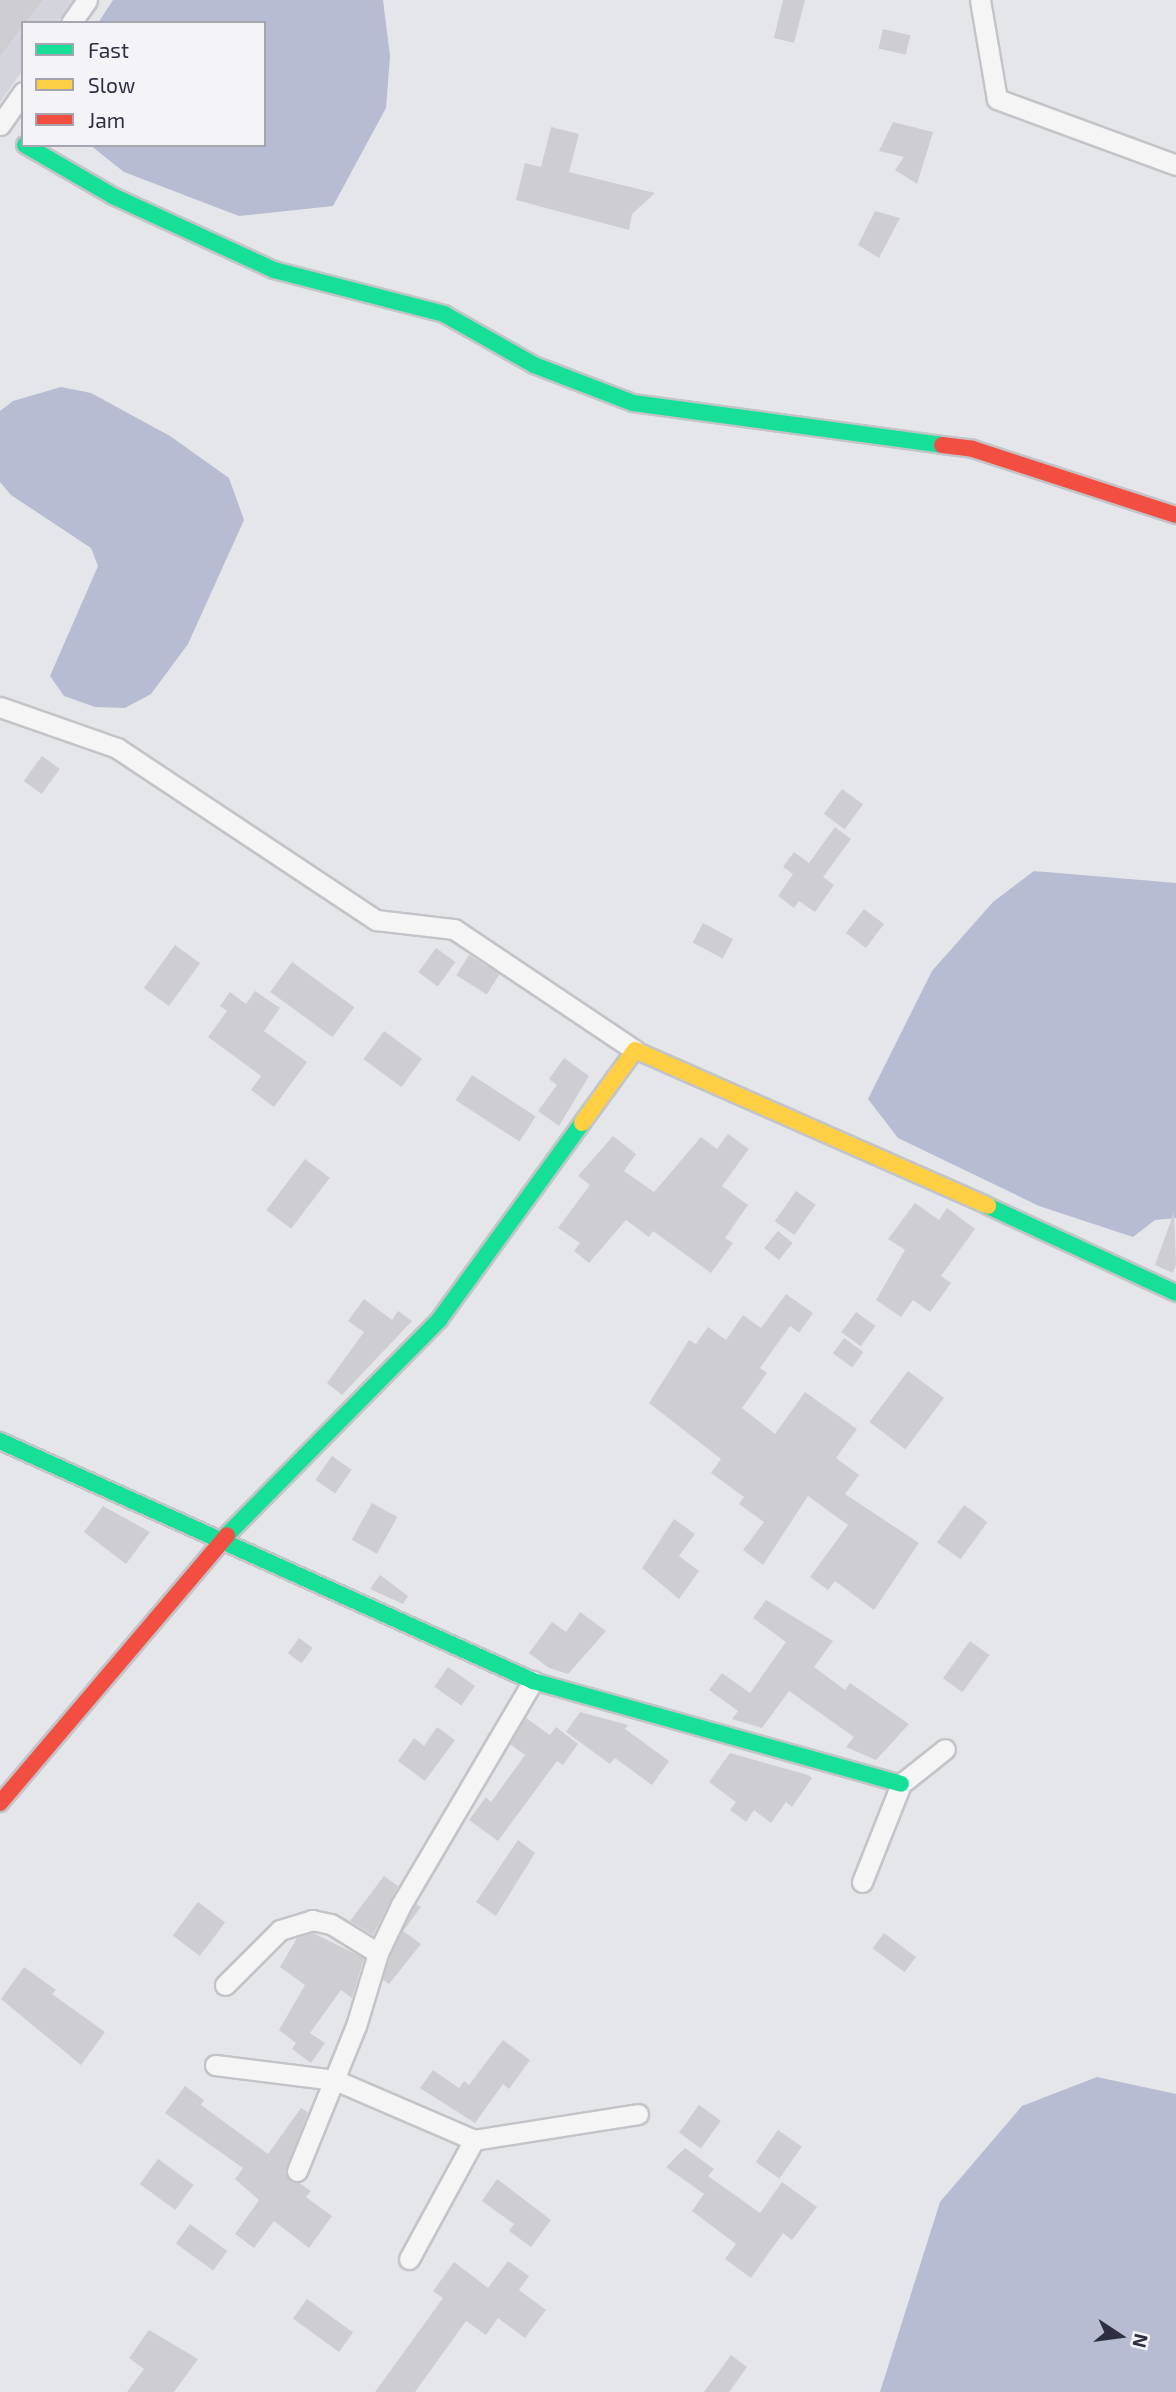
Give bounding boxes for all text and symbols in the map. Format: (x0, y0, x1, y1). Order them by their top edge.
legend (21, 21, 266, 147)
text: Fast (88, 37, 129, 62)
text: Slow (88, 72, 135, 97)
text: Jam (88, 107, 125, 132)
north arrow (1085, 2301, 1155, 2371)
text: N (1128, 2332, 1154, 2350)

